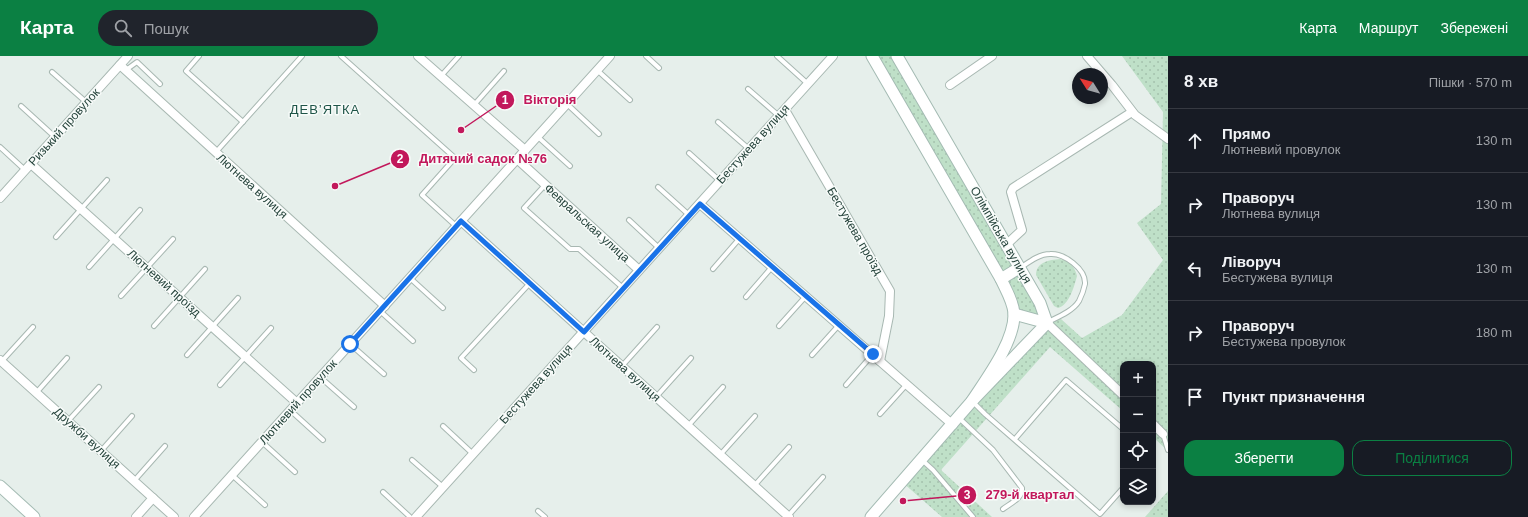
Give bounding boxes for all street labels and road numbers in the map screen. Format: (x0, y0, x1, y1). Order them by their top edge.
street label: Ризький провулок (26, 85, 103, 169)
street label: Бестужева вулиця (714, 101, 792, 187)
street label: Лютнева вулиця (214, 150, 290, 222)
street label: Февральская улица (542, 181, 633, 265)
street label: Олімпійська вулиця (968, 184, 1034, 286)
street label: Бестужева проїзд (824, 185, 886, 277)
street label: Лютневий проїзд (124, 246, 204, 320)
street label: Лютнева вулиця (587, 333, 663, 405)
street label: Бестужева вулиця (497, 341, 575, 427)
street label: Лютневий провулок (256, 356, 340, 447)
street label: Дружби вулиця (51, 404, 123, 472)

